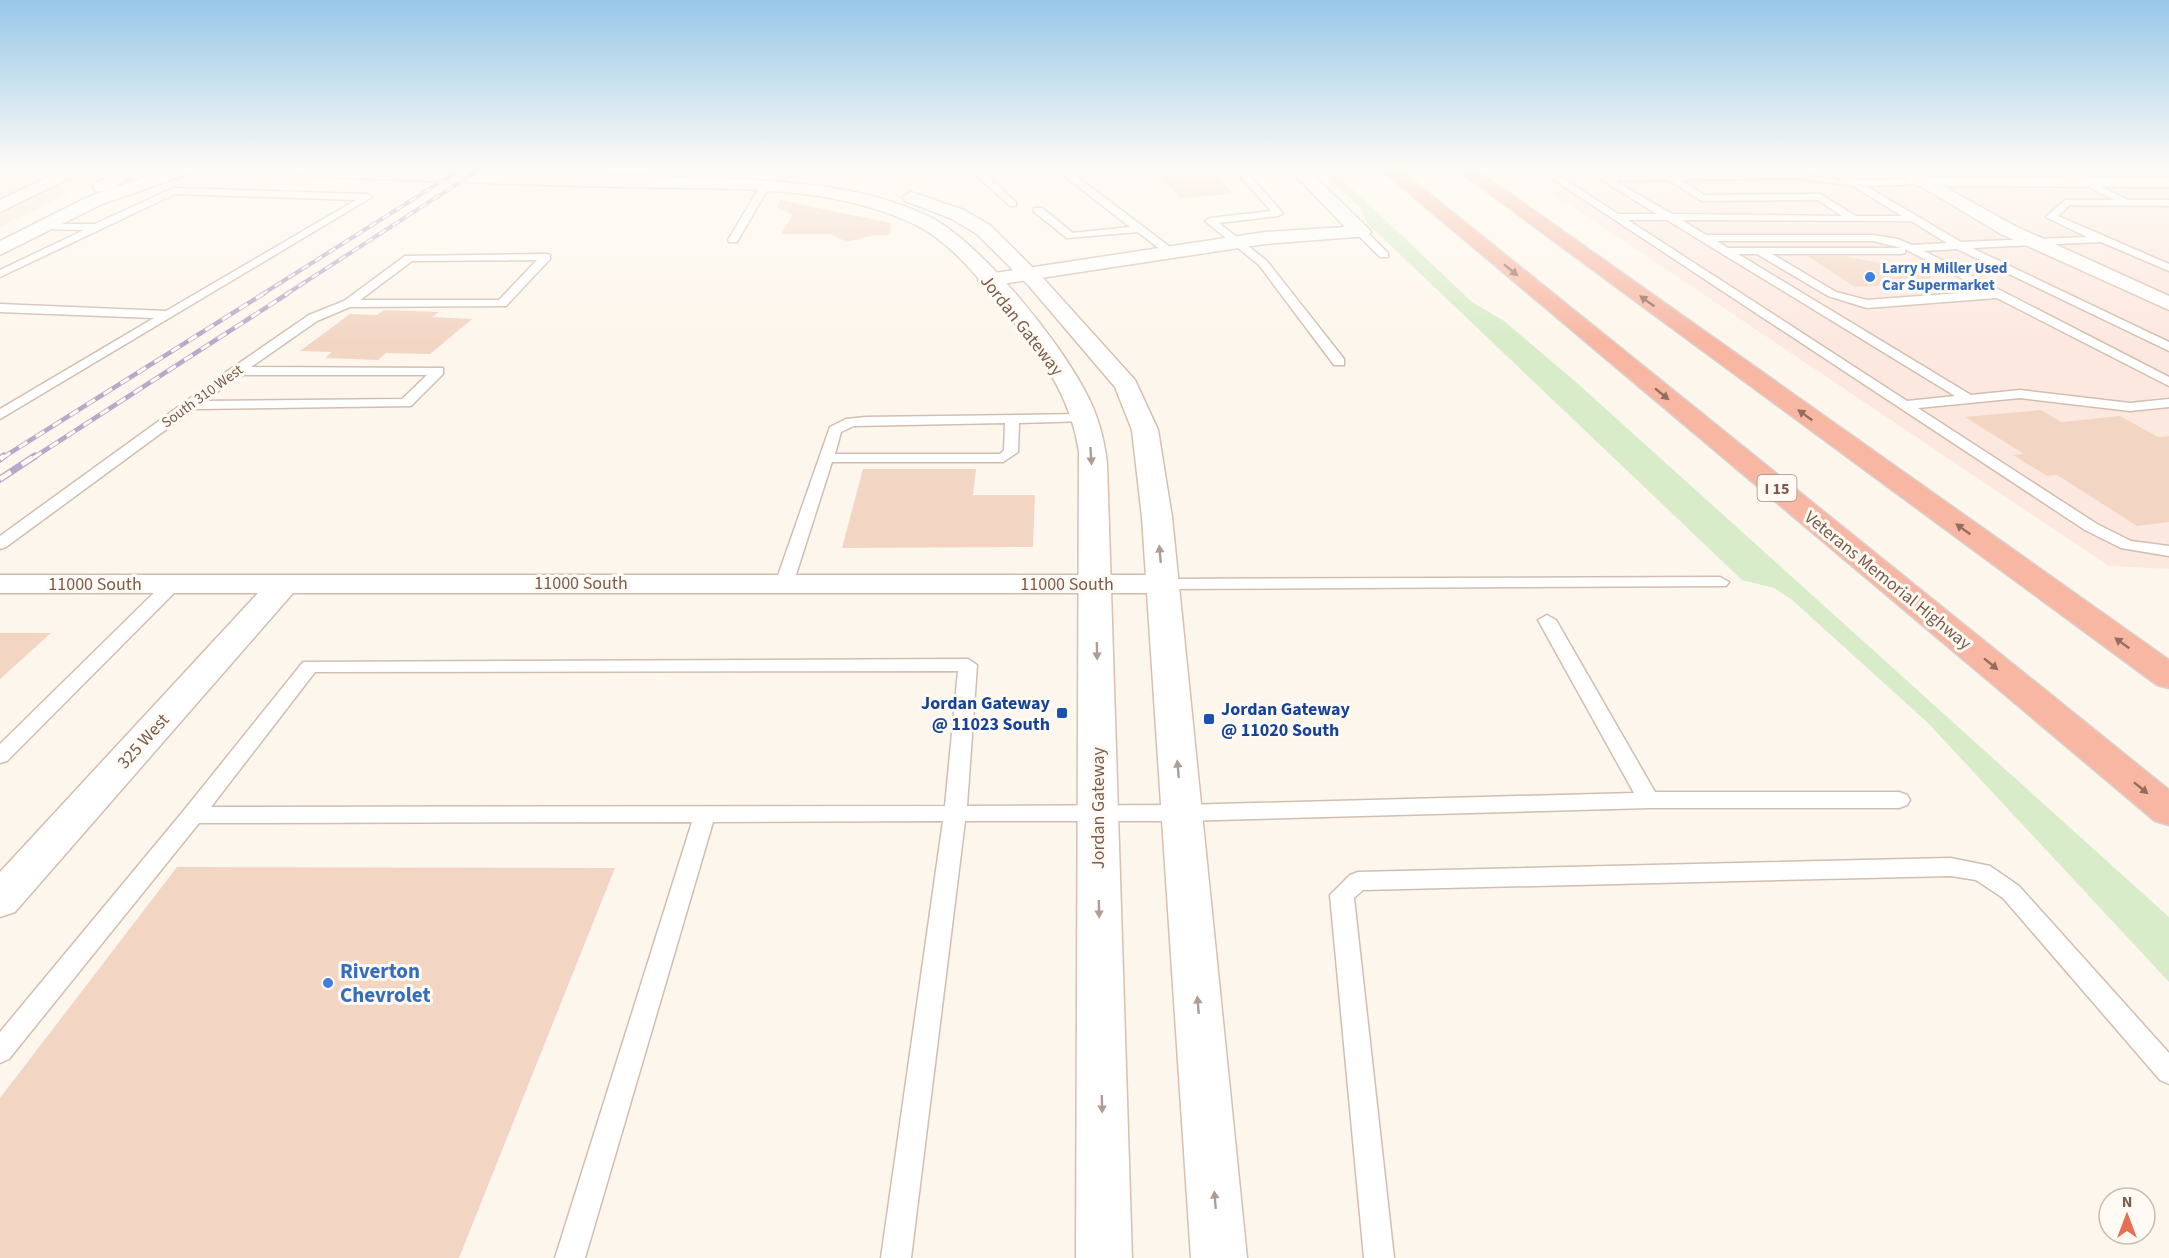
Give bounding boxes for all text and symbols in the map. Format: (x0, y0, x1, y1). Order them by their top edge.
place label: Larry H Miller Used Car Supermarket (1882, 258, 2007, 296)
one-way arrow (1503, 263, 1518, 276)
street label: Jordan Gateway (974, 270, 1069, 382)
marker: Larry H Miller Used Car Supermarket (1863, 270, 1877, 284)
one-way arrow (1639, 295, 1655, 307)
street label: South 310 West (157, 360, 247, 433)
one-way arrow (1654, 387, 1669, 399)
one-way arrow (1798, 409, 1814, 421)
one-way arrow (1086, 447, 1095, 466)
road number: I 15 (1758, 475, 1796, 501)
street label: Veterans Memorial Highway (1799, 505, 1977, 656)
one-way arrow (1956, 523, 1972, 535)
one-way arrow (1155, 544, 1165, 563)
street label: 11000 South (534, 571, 628, 596)
street label: 11000 South (48, 572, 142, 597)
street label: 11000 South (1020, 572, 1114, 597)
one-way arrow (2114, 637, 2130, 649)
one-way arrow (1092, 642, 1102, 661)
one-way arrow (1983, 658, 1999, 671)
place label: Jordan Gateway @ 11023 South (921, 691, 1051, 737)
place label: Jordan Gateway @ 11020 South (1221, 697, 1351, 743)
marker: Jordan Gateway @ 11023 South (1055, 706, 1069, 720)
street label: 325 West (112, 708, 175, 775)
marker: Jordan Gateway @ 11020 South (1202, 712, 1216, 726)
street label: Jordan Gateway (1086, 746, 1111, 869)
one-way arrow (1173, 760, 1183, 779)
one-way arrow (2133, 781, 2148, 794)
one-way arrow (1094, 900, 1104, 919)
place label: Riverton Chevrolet (340, 956, 430, 1010)
marker: Riverton Chevrolet (321, 976, 335, 990)
one-way arrow (1193, 996, 1203, 1015)
one-way arrow (1097, 1095, 1107, 1114)
north arrow (2097, 1186, 2157, 1246)
one-way arrow (1210, 1190, 1219, 1209)
text: N (2122, 1191, 2132, 1213)

